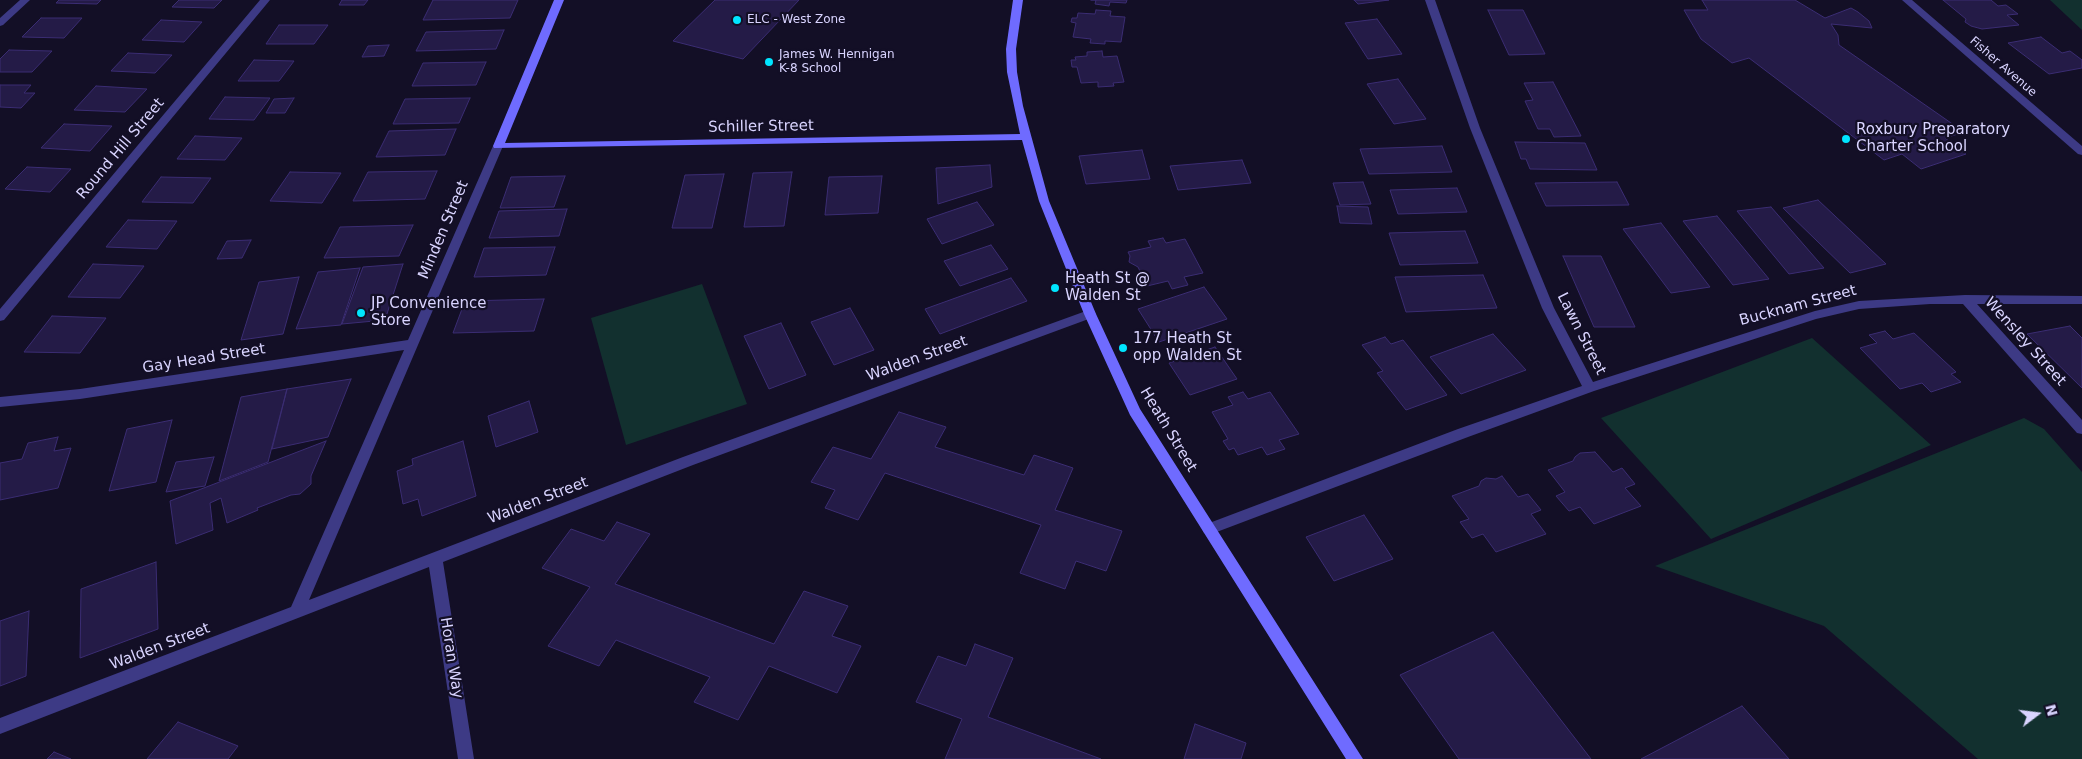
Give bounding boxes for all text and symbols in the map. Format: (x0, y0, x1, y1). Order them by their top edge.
place label: ELC - West Zone (747, 13, 845, 27)
marker: ELC - West Zone (731, 14, 743, 26)
street label: Fisher Avenue (1967, 34, 2039, 100)
place label: James W. Hennigan K-8 School (779, 48, 895, 76)
marker: James W. Hennigan K-8 School (763, 56, 775, 68)
street label: Round Hill Street (73, 95, 169, 203)
street label: Schiller Street (708, 117, 814, 137)
place label: Roxbury Preparatory Charter School (1856, 121, 2010, 156)
marker: Roxbury Preparatory Charter School (1840, 133, 1852, 145)
street label: Minden Street (415, 178, 473, 282)
place label: Heath St @ Walden St (1065, 270, 1150, 305)
marker: Heath St @ Walden St (1049, 282, 1061, 294)
street label: Bucknam Street (1738, 282, 1858, 330)
street label: Lawn Street (1553, 290, 1609, 378)
street label: Wensley Street (1980, 294, 2070, 390)
place label: JP Convenience Store (371, 295, 486, 330)
marker: JP Convenience Store (355, 307, 367, 319)
place label: 177 Heath St opp Walden St (1133, 330, 1242, 365)
street label: Walden Street (864, 332, 970, 386)
street label: Gay Head Street (141, 340, 267, 378)
marker: 177 Heath St opp Walden St (1117, 342, 1129, 354)
street label: Heath Street (1136, 384, 1200, 476)
street label: Walden Street (485, 474, 591, 528)
street label: Horan Way (436, 616, 466, 700)
street label: Walden Street (107, 620, 213, 674)
north arrow (2012, 689, 2062, 739)
text: N (2042, 702, 2061, 718)

